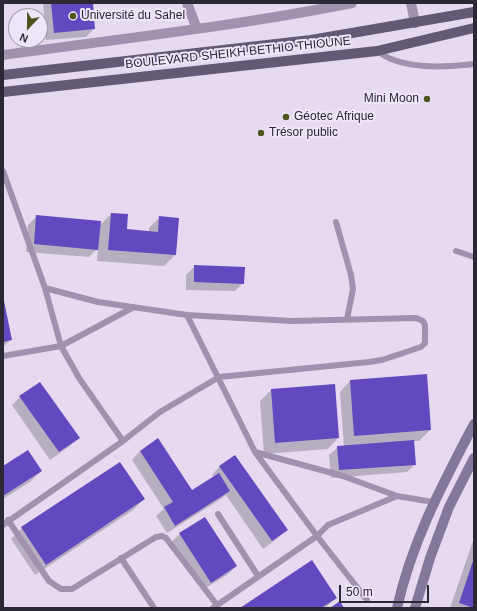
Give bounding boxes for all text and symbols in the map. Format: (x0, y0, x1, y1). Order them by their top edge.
north arrow (8, 8, 48, 48)
place label: Université du Sahel (81, 9, 185, 23)
marker: Université du Sahel (68, 11, 78, 21)
text: N (18, 31, 30, 45)
street label: BOULEVARD SHEIKH BETHIO THIOUNE (125, 34, 351, 72)
place label: Mini Moon (364, 92, 419, 106)
marker: Mini Moon (422, 94, 432, 104)
place label: Géotec Afrique (294, 110, 374, 124)
marker: Géotec Afrique (281, 112, 291, 122)
place label: Trésor public (269, 126, 338, 140)
marker: Trésor public (256, 128, 266, 138)
scale bar (341, 577, 431, 603)
text: 50 m (346, 585, 373, 599)

